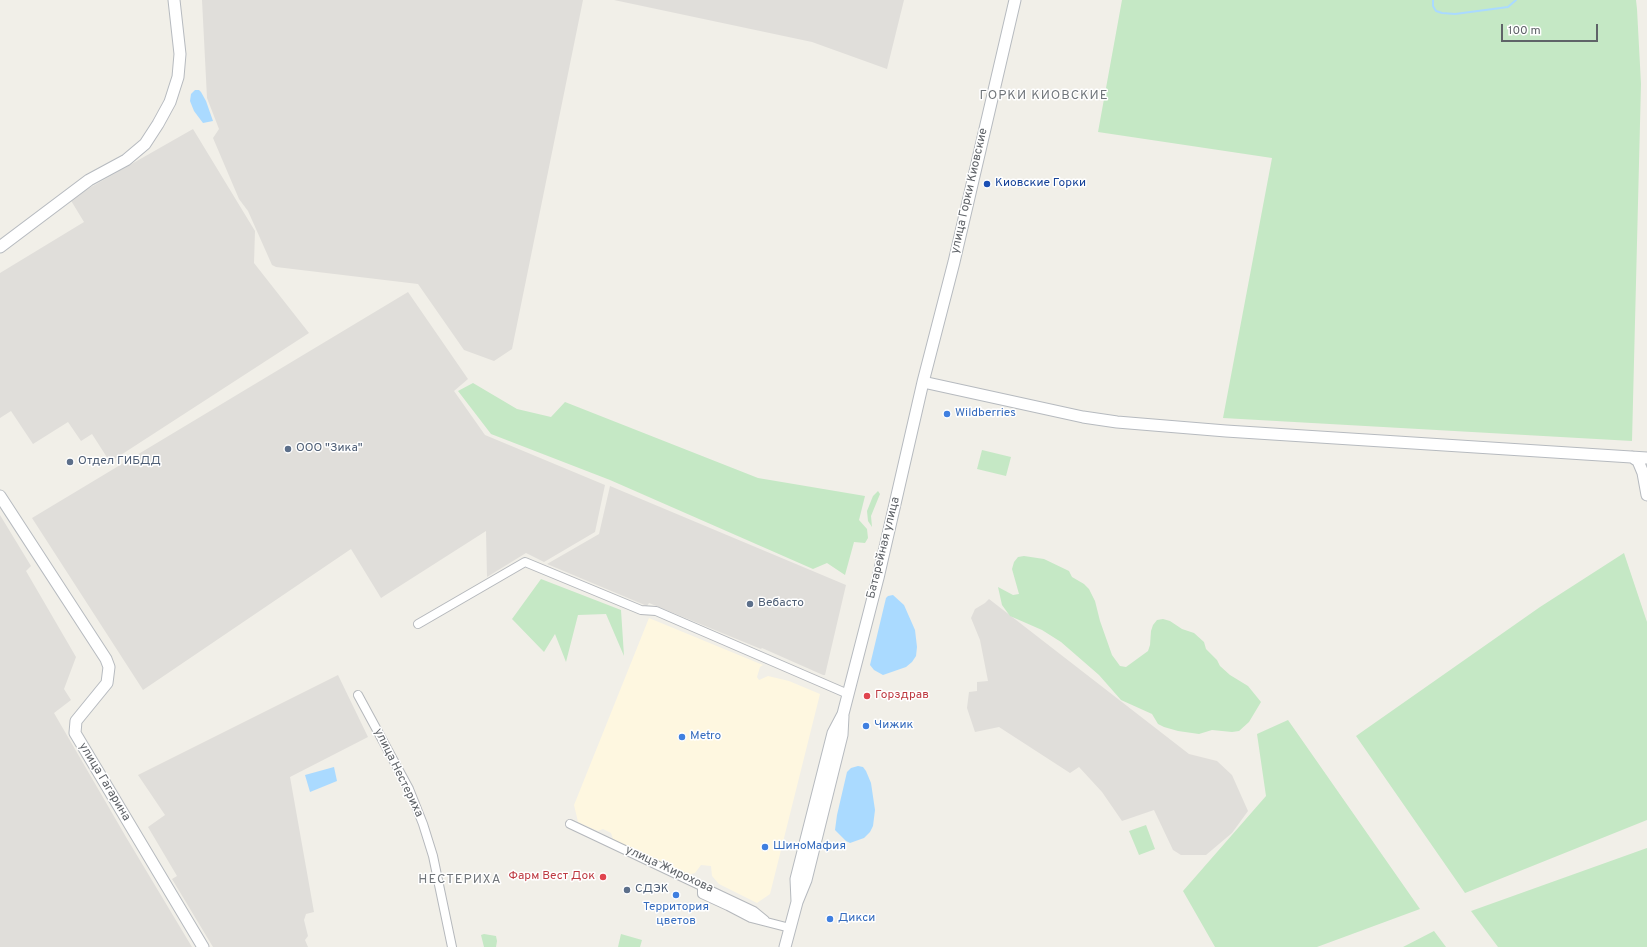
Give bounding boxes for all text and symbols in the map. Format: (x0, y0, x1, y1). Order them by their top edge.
scale bar (1503, 16, 1600, 42)
text: 100 m (1508, 23, 1541, 39)
district label: ГОРКИ КИОВСКИЕ (979, 88, 1109, 104)
street label: улица Горки Киовские (949, 127, 991, 255)
place label: Киовские Горки (995, 177, 1086, 191)
marker: Киовские Горки (982, 179, 992, 189)
place label: Wildberries (955, 407, 1016, 421)
marker: Wildberries (942, 409, 952, 419)
place label: ООО "Зика" (296, 442, 363, 456)
marker: ООО "Зика" (283, 444, 293, 454)
place label: Отдел ГИБДД (78, 455, 161, 469)
marker: Отдел ГИБДД (65, 457, 75, 467)
street label: Батарейная улица (864, 496, 904, 600)
place label: Вебасто (758, 597, 804, 611)
marker: Вебасто (745, 599, 755, 609)
place label: Горздрав (875, 689, 929, 703)
marker: Горздрав (862, 691, 872, 701)
place label: Чижик (874, 719, 913, 733)
marker: Чижик (861, 721, 871, 731)
street label: улица Нестериха (370, 726, 426, 820)
place label: Metro (690, 730, 721, 744)
marker: Metro (677, 732, 687, 742)
street label: улица Гагарина (75, 740, 133, 824)
place label: ШиноМафия (773, 840, 846, 854)
marker: ШиноМафия (760, 842, 770, 852)
street label: улица Жирохова (623, 843, 715, 897)
place label: Фарм Вест Док (509, 870, 595, 884)
district label: НЕСТЕРИХА (418, 872, 502, 888)
marker: Фарм Вест Док (598, 872, 608, 882)
place label: СДЭК (635, 883, 669, 897)
marker: СДЭК (622, 885, 632, 895)
marker: Территория цветов (671, 890, 681, 900)
place label: Территория цветов (643, 901, 709, 929)
place label: Дикси (838, 912, 875, 926)
marker: Дикси (825, 914, 835, 924)

